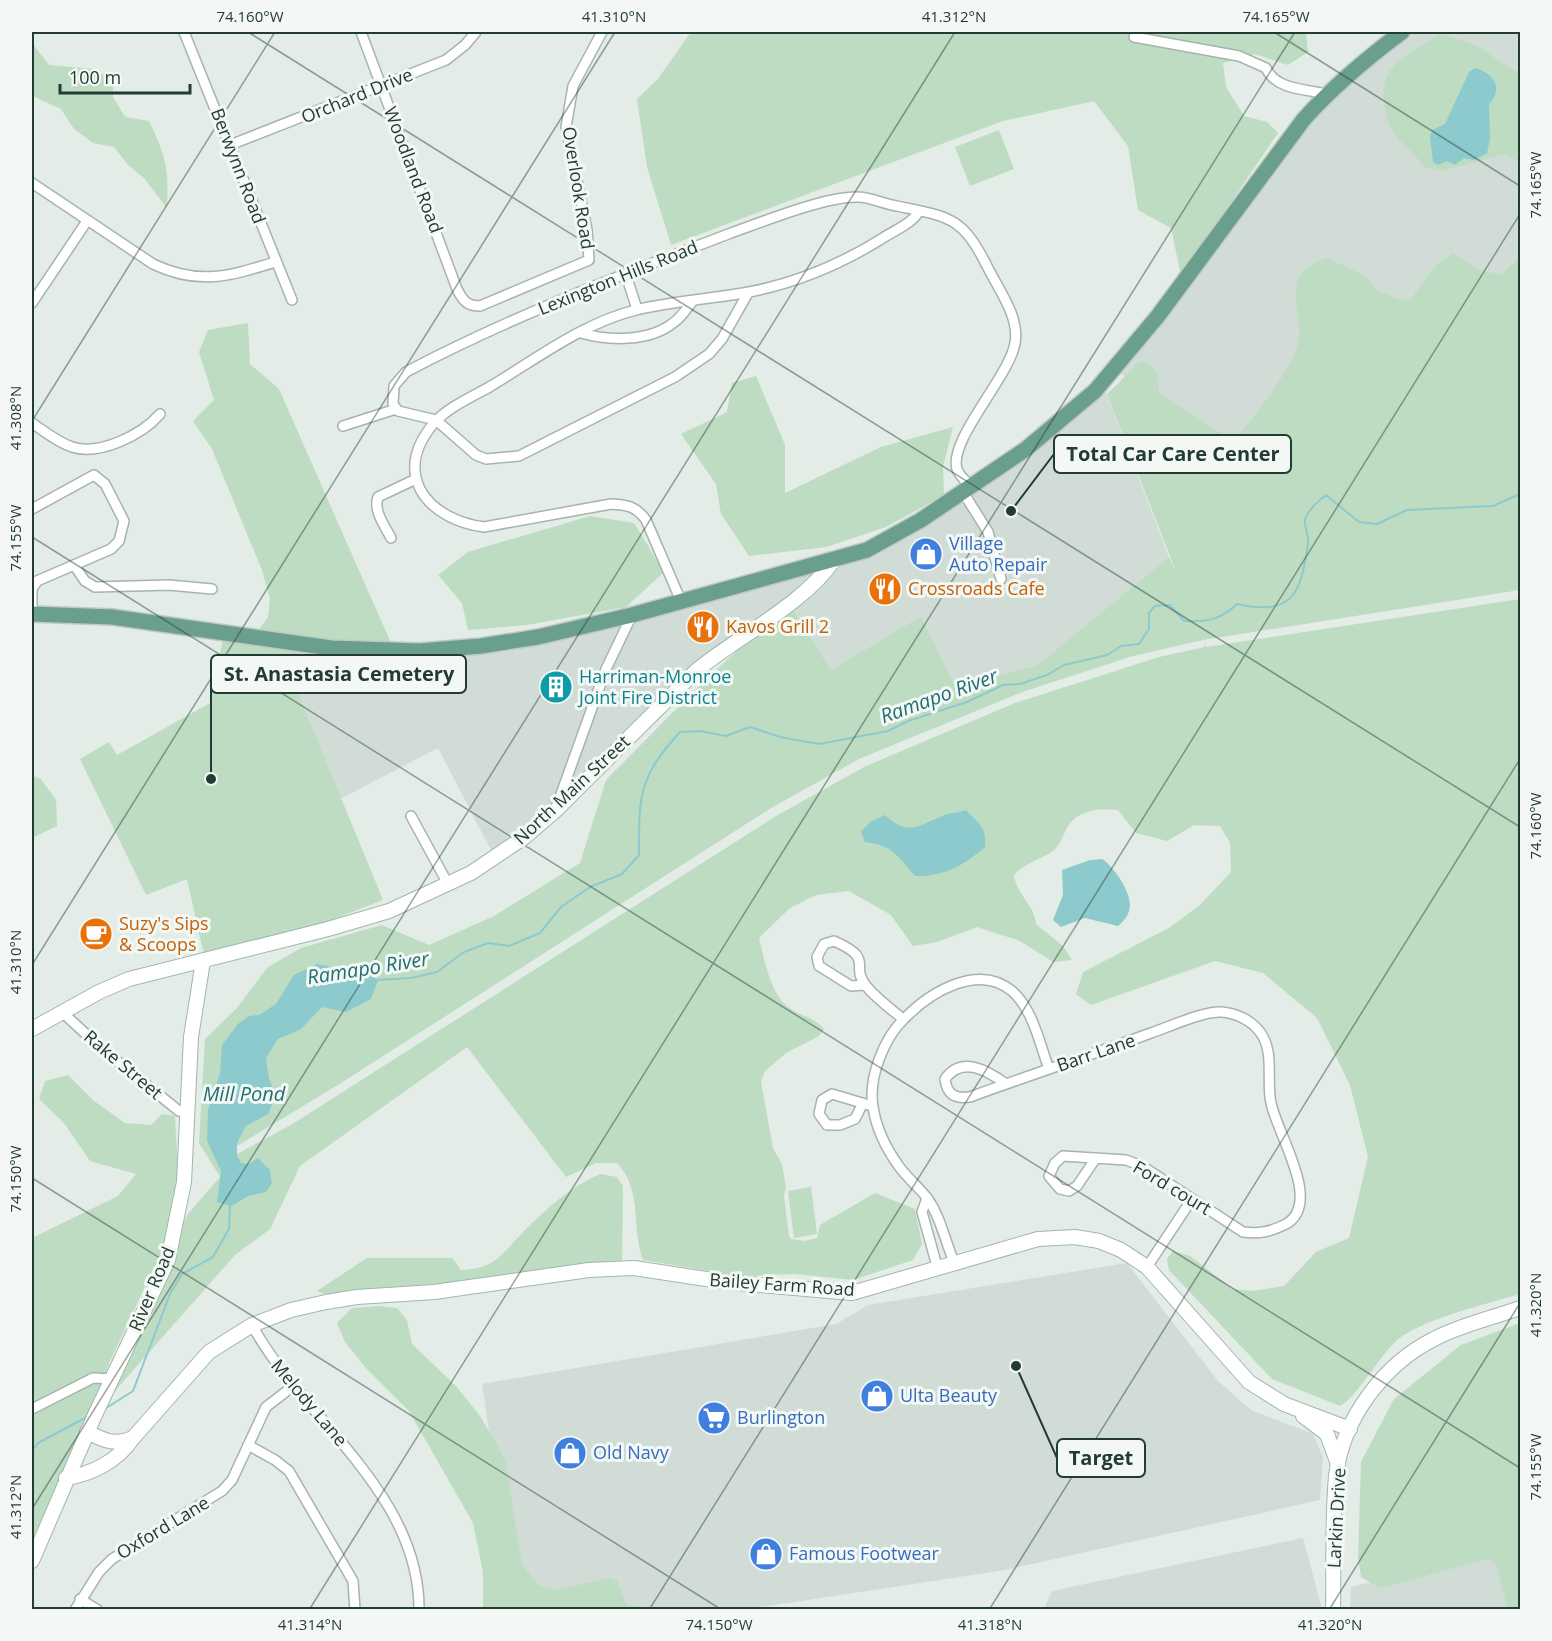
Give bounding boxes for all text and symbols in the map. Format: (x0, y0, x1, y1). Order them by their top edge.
text: 74.160°W (216, 6, 284, 26)
text: 41.310°N (582, 6, 646, 26)
text: 41.312°N (922, 6, 986, 26)
text: 74.165°W (1242, 6, 1310, 26)
scale bar (60, 57, 190, 95)
street label: Orchard Drive (297, 62, 416, 128)
text: 100 m (69, 65, 121, 89)
street label: Woodland Road (379, 103, 449, 236)
street label: Berwynn Road (206, 105, 272, 227)
street label: Overlook Road (557, 125, 601, 251)
text: 74.165°W (1525, 151, 1545, 219)
street label: Lexington Hills Road (534, 234, 701, 320)
text: 41.308°N (5, 386, 25, 450)
callout: Total Car Care Center (1054, 435, 1291, 473)
text: Total Car Care Center (1066, 440, 1280, 467)
text: 74.155°W (5, 504, 25, 572)
place label: Village Auto Repair (949, 531, 1048, 576)
shop icon: Village Auto Repair (908, 536, 944, 572)
restaurant icon: Crossroads Cafe (867, 571, 903, 607)
place label: Crossroads Cafe (908, 576, 1045, 600)
restaurant icon: Kavos Grill 2 (685, 609, 721, 645)
place label: Kavos Grill 2 (726, 614, 829, 638)
callout: St. Anastasia Cemetery (211, 655, 466, 693)
text: St. Anastasia Cemetery (224, 660, 455, 687)
water label: Ramapo River (876, 661, 1002, 729)
place label: Harriman-Monroe Joint Fire District (577, 664, 731, 709)
building icon: Harriman-Monroe Joint Fire District (538, 669, 574, 705)
street label: North Main Street (508, 729, 635, 849)
text: 74.160°W (1525, 792, 1545, 860)
place label: Suzy's Sips & Scoops (119, 911, 209, 956)
cafe icon: Suzy's Sips & Scoops (78, 916, 114, 952)
text: 41.310°N (5, 930, 25, 994)
water label: Ramapo River (305, 944, 432, 990)
street label: Rake Street (79, 1024, 168, 1104)
street label: Barr Lane (1053, 1027, 1138, 1077)
water label: Mill Pond (203, 1080, 286, 1107)
text: 74.150°W (5, 1145, 25, 1213)
street label: Ford court (1129, 1154, 1216, 1220)
street label: River Road (122, 1243, 180, 1335)
street label: Bailey Farm Road (709, 1267, 855, 1301)
text: 41.320°N (1525, 1273, 1545, 1337)
street label: Melody Lane (266, 1354, 353, 1451)
shop icon: Ulta Beauty (859, 1378, 895, 1414)
place label: Ulta Beauty (900, 1383, 998, 1407)
supermarket icon: Burlington (696, 1400, 732, 1436)
place label: Burlington (737, 1405, 825, 1429)
text: 74.155°W (1525, 1433, 1545, 1501)
shop icon: Old Navy (552, 1435, 588, 1471)
callout: Target (1057, 1439, 1145, 1477)
place label: Old Navy (593, 1440, 670, 1464)
text: Target (1069, 1444, 1134, 1471)
street label: Larkin Drive (1321, 1467, 1351, 1569)
text: 41.312°N (5, 1475, 25, 1539)
street label: Oxford Lane (112, 1490, 213, 1564)
shop icon: Famous Footwear (748, 1536, 784, 1572)
place label: Famous Footwear (789, 1541, 939, 1565)
text: 41.314°N (278, 1614, 342, 1634)
text: 74.150°W (685, 1614, 753, 1634)
text: 41.318°N (958, 1614, 1022, 1634)
text: 41.320°N (1298, 1614, 1362, 1634)

